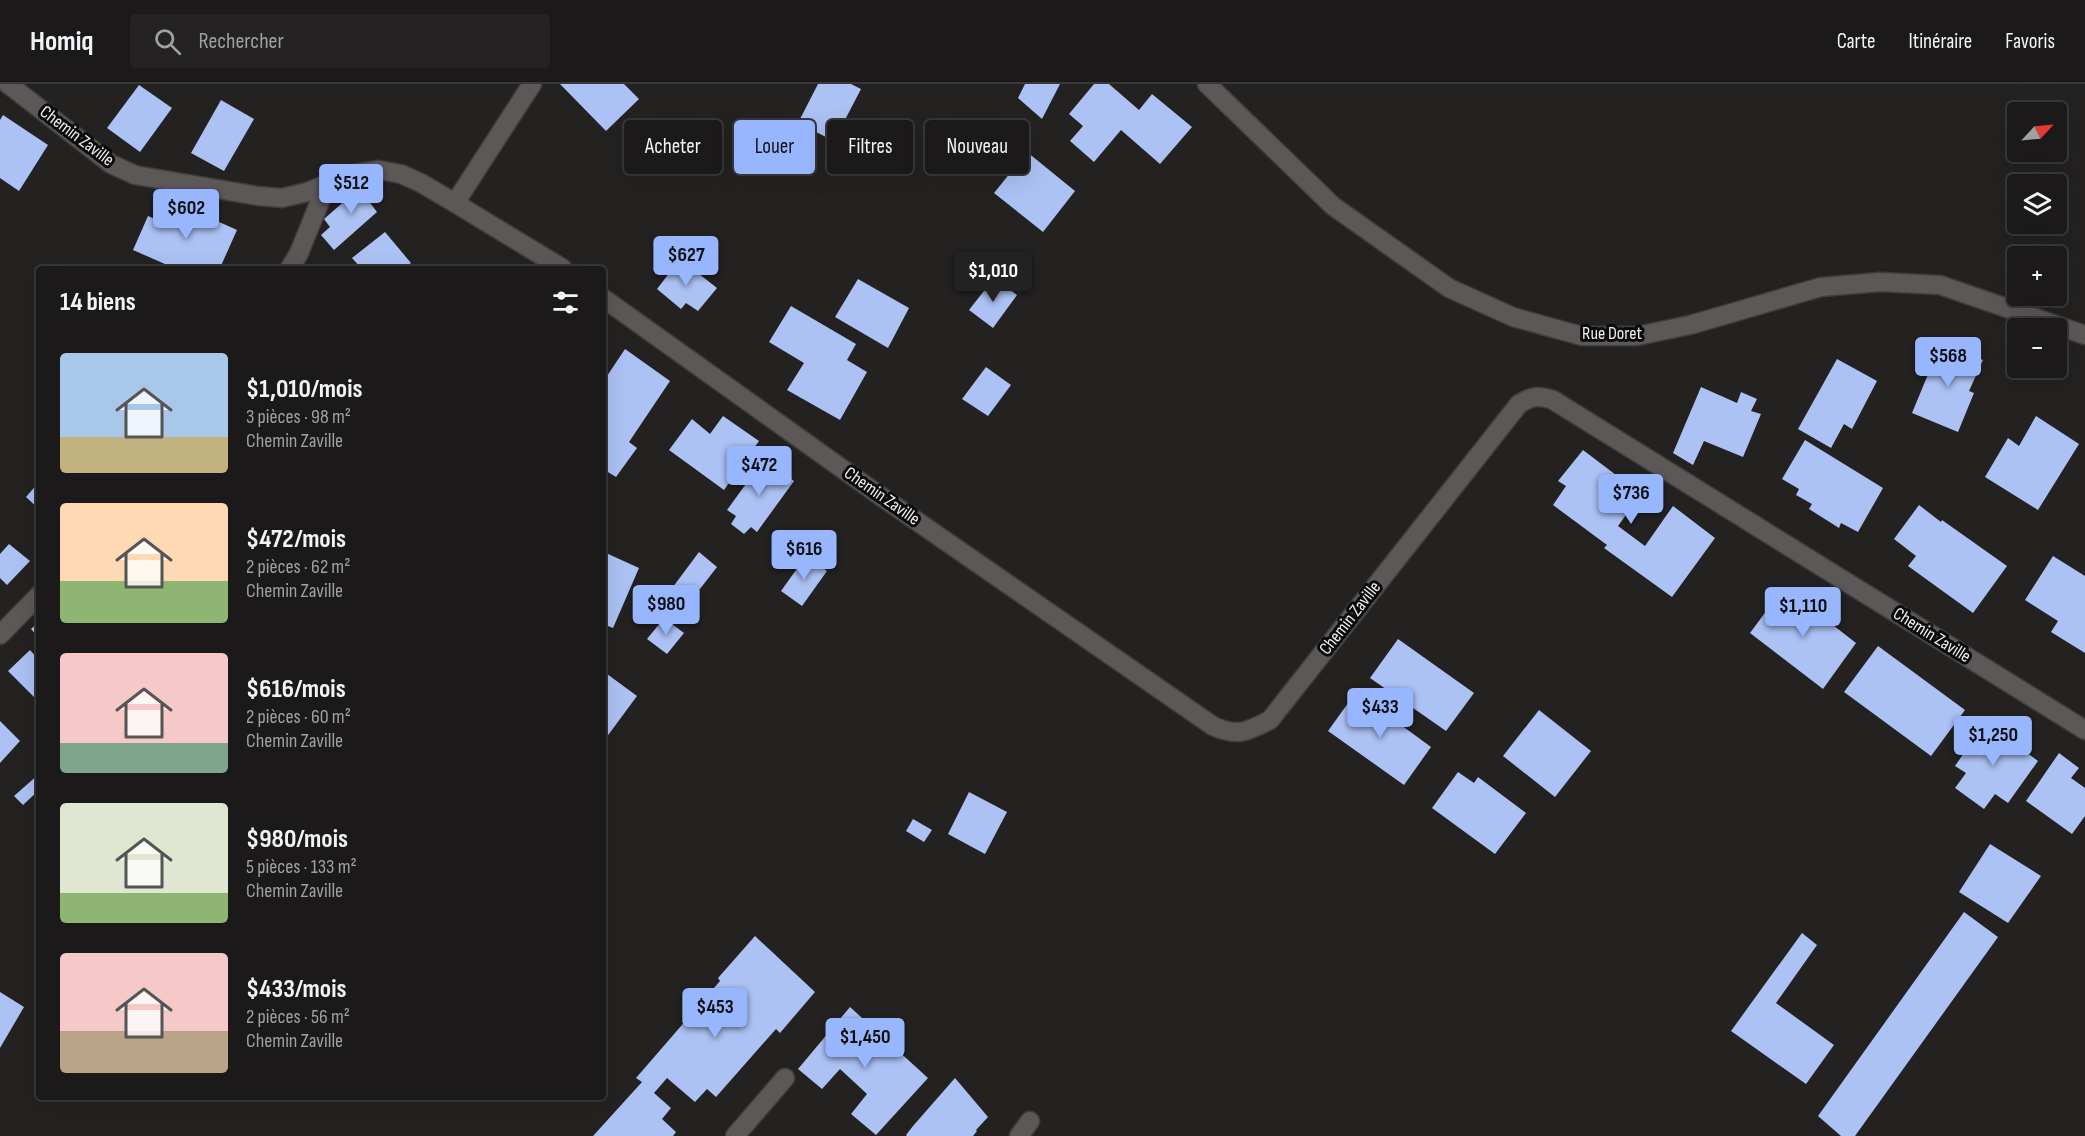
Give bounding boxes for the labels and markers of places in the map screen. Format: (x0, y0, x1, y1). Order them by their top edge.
pin: $512 (315, 164, 387, 215)
pin: $602 (150, 189, 222, 240)
pin: $627 (650, 236, 722, 287)
pin: $1,010 (944, 252, 1042, 303)
pin: $568 (1912, 337, 1984, 388)
pin: $472 (723, 446, 795, 497)
pin: $736 (1595, 474, 1667, 525)
pin: $616 (768, 530, 840, 581)
pin: $980 (630, 585, 702, 636)
pin: $1,110 (1754, 587, 1852, 638)
pin: $433 (1344, 688, 1416, 739)
pin: $1,250 (1944, 716, 2042, 767)
pin: $453 (679, 988, 751, 1039)
pin: $1,450 (816, 1018, 914, 1069)

